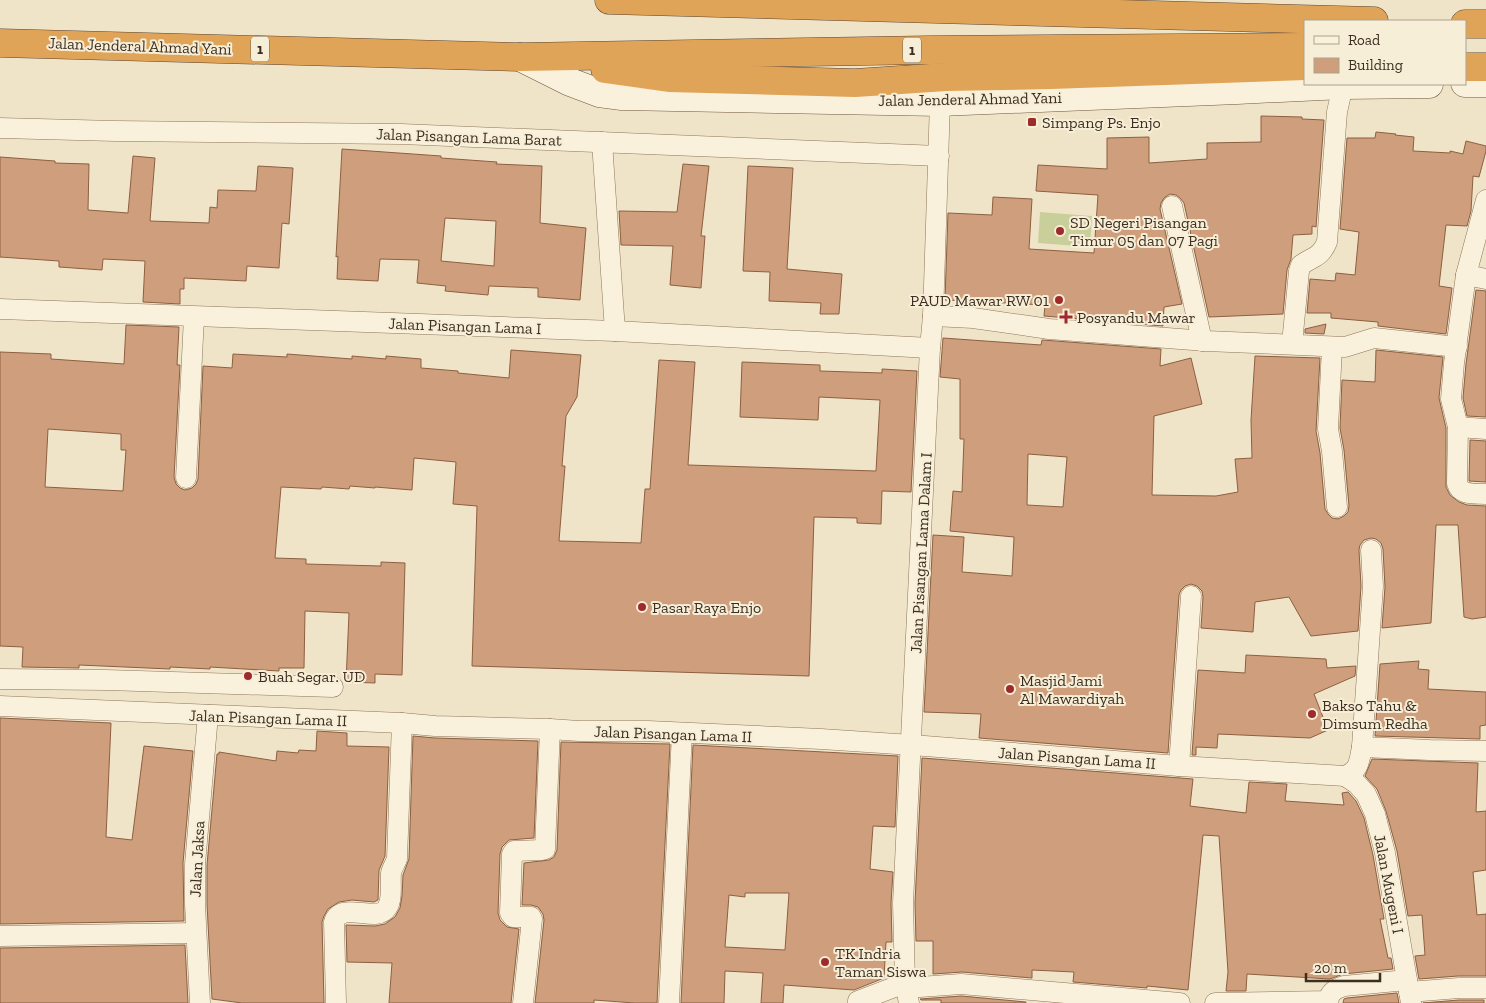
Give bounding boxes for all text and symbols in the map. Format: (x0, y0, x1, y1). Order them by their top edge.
legend (1304, 20, 1466, 85)
text: Road (1348, 31, 1381, 49)
street label: Jalan Jenderal Ahmad Yani (48, 33, 233, 59)
road number: 1 (251, 36, 269, 62)
road number: 1 (903, 38, 921, 62)
text: Building (1348, 56, 1403, 74)
street label: Jalan Jenderal Ahmad Yani (878, 88, 1062, 110)
place label: Simpang Ps. Enjo (1042, 113, 1161, 132)
marker: Simpang Ps. Enjo (1026, 116, 1038, 128)
street label: Jalan Pisangan Lama Barat (376, 124, 562, 150)
place label: SD Negeri Pisangan Timur 05 dan 07 Pagi (1070, 213, 1219, 250)
marker: SD Negeri Pisangan Timur 05 dan 07 Pagi (1054, 225, 1066, 237)
place label: PAUD Mawar RW 01 (910, 291, 1049, 310)
marker: PAUD Mawar RW 01 (1053, 294, 1065, 306)
place label: Posyandu Mawar (1077, 308, 1196, 327)
marker: Posyandu Mawar (1059, 310, 1073, 324)
street label: Jalan Pisangan Lama I (388, 314, 542, 338)
street label: Jalan Pisangan Lama Dalam I (906, 452, 936, 654)
place label: Pasar Raya Enjo (652, 598, 761, 617)
marker: Pasar Raya Enjo (636, 601, 648, 613)
place label: Buah Segar. UD (258, 667, 365, 686)
marker: Buah Segar. UD (242, 670, 254, 682)
place label: Masjid Jami Al Mawardiyah (1020, 671, 1124, 708)
marker: Masjid Jami Al Mawardiyah (1004, 683, 1016, 695)
place label: Bakso Tahu & Dimsum Redha (1322, 696, 1428, 733)
street label: Jalan Pisangan Lama II (189, 706, 347, 730)
marker: Bakso Tahu & Dimsum Redha (1306, 708, 1318, 720)
street label: Jalan Pisangan Lama II (594, 722, 752, 746)
street label: Jalan Pisangan Lama II (997, 743, 1157, 773)
street label: Jalan Jaksa (186, 820, 209, 898)
street label: Jalan Mugeni I (1370, 833, 1408, 935)
place label: TK Indria Taman Siswa (835, 944, 927, 981)
scale bar (1306, 950, 1380, 982)
marker: TK Indria Taman Siswa (819, 956, 831, 968)
text: 20 m (1314, 959, 1347, 977)

